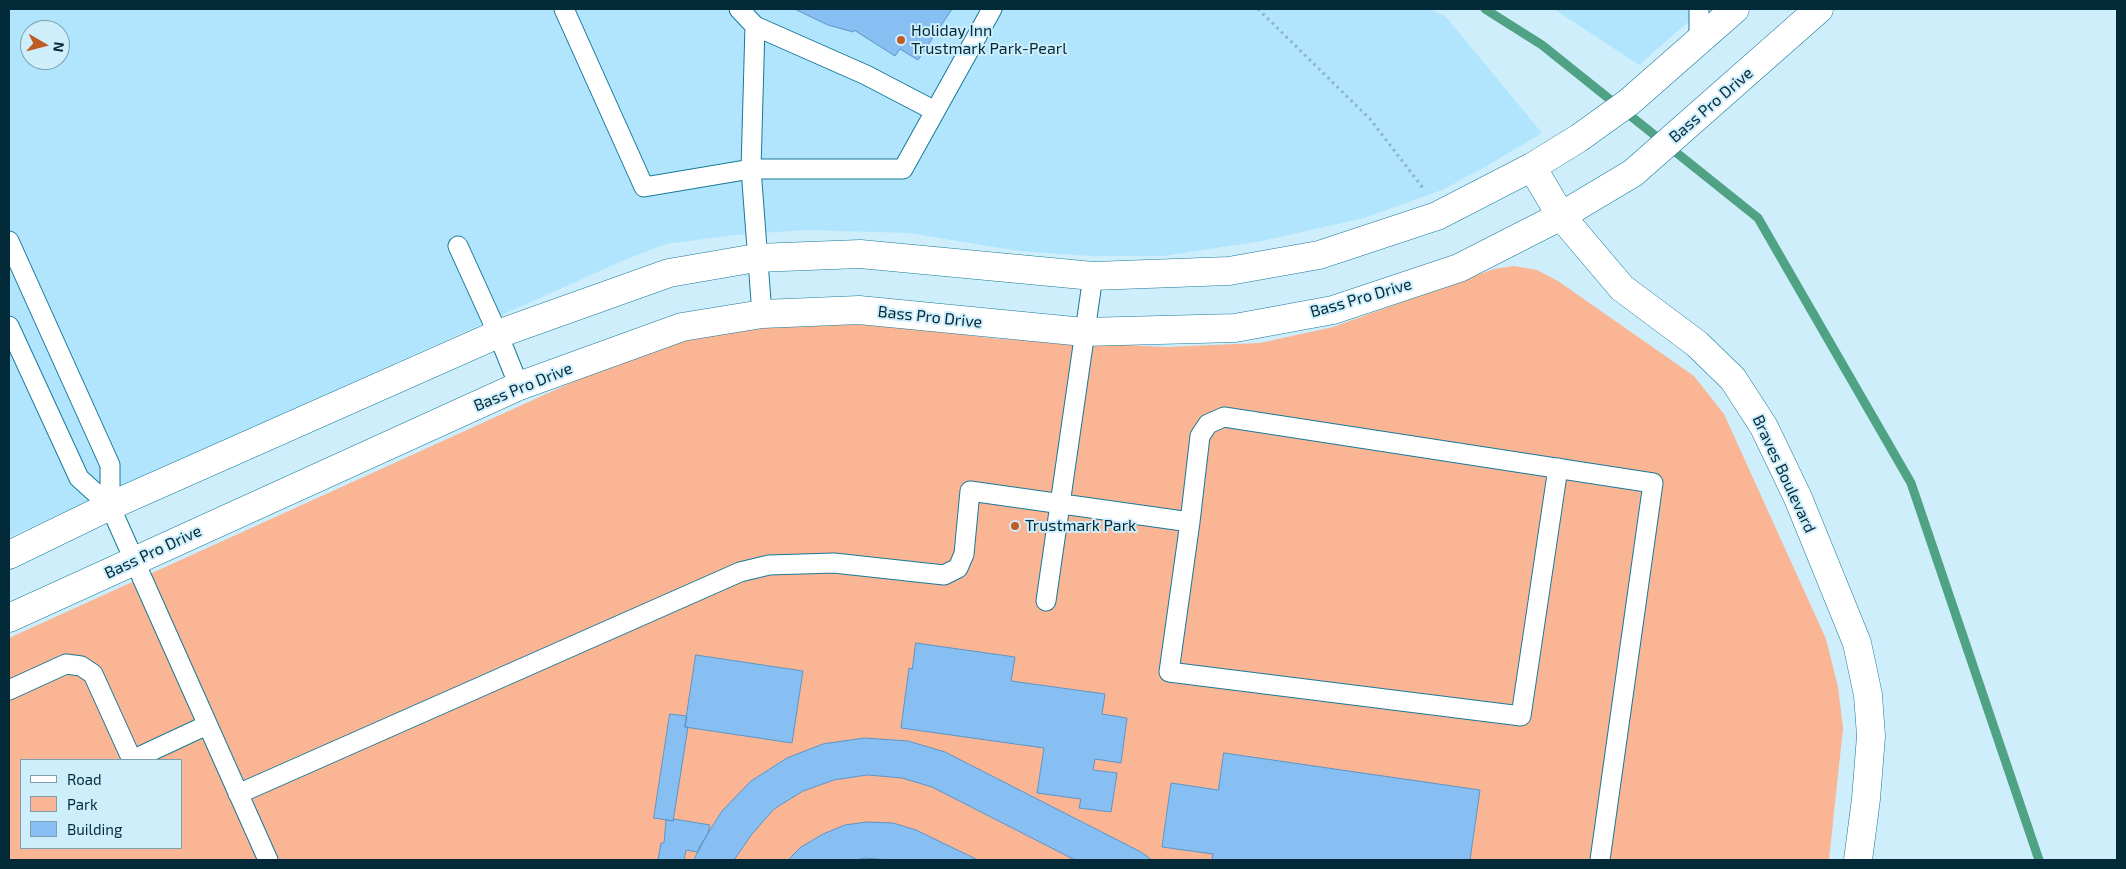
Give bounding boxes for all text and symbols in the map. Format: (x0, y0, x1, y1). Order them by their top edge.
north arrow (20, 20, 70, 70)
place label: Holiday Inn Trustmark Park-Pearl (911, 21, 1067, 59)
marker: Holiday Inn Trustmark Park-Pearl (895, 34, 907, 46)
text: N (50, 41, 68, 53)
street label: Bass Pro Drive (1665, 63, 1757, 147)
street label: Bass Pro Drive (1308, 274, 1414, 322)
street label: Bass Pro Drive (877, 302, 983, 332)
street label: Bass Pro Drive (471, 358, 575, 416)
street label: Braves Boulevard (1748, 412, 1820, 536)
place label: Trustmark Park (1025, 516, 1136, 536)
marker: Trustmark Park (1009, 520, 1021, 532)
street label: Bass Pro Drive (101, 521, 205, 583)
legend (20, 759, 182, 849)
text: Road (67, 770, 102, 788)
text: Park (67, 795, 98, 813)
text: Building (67, 820, 122, 838)

